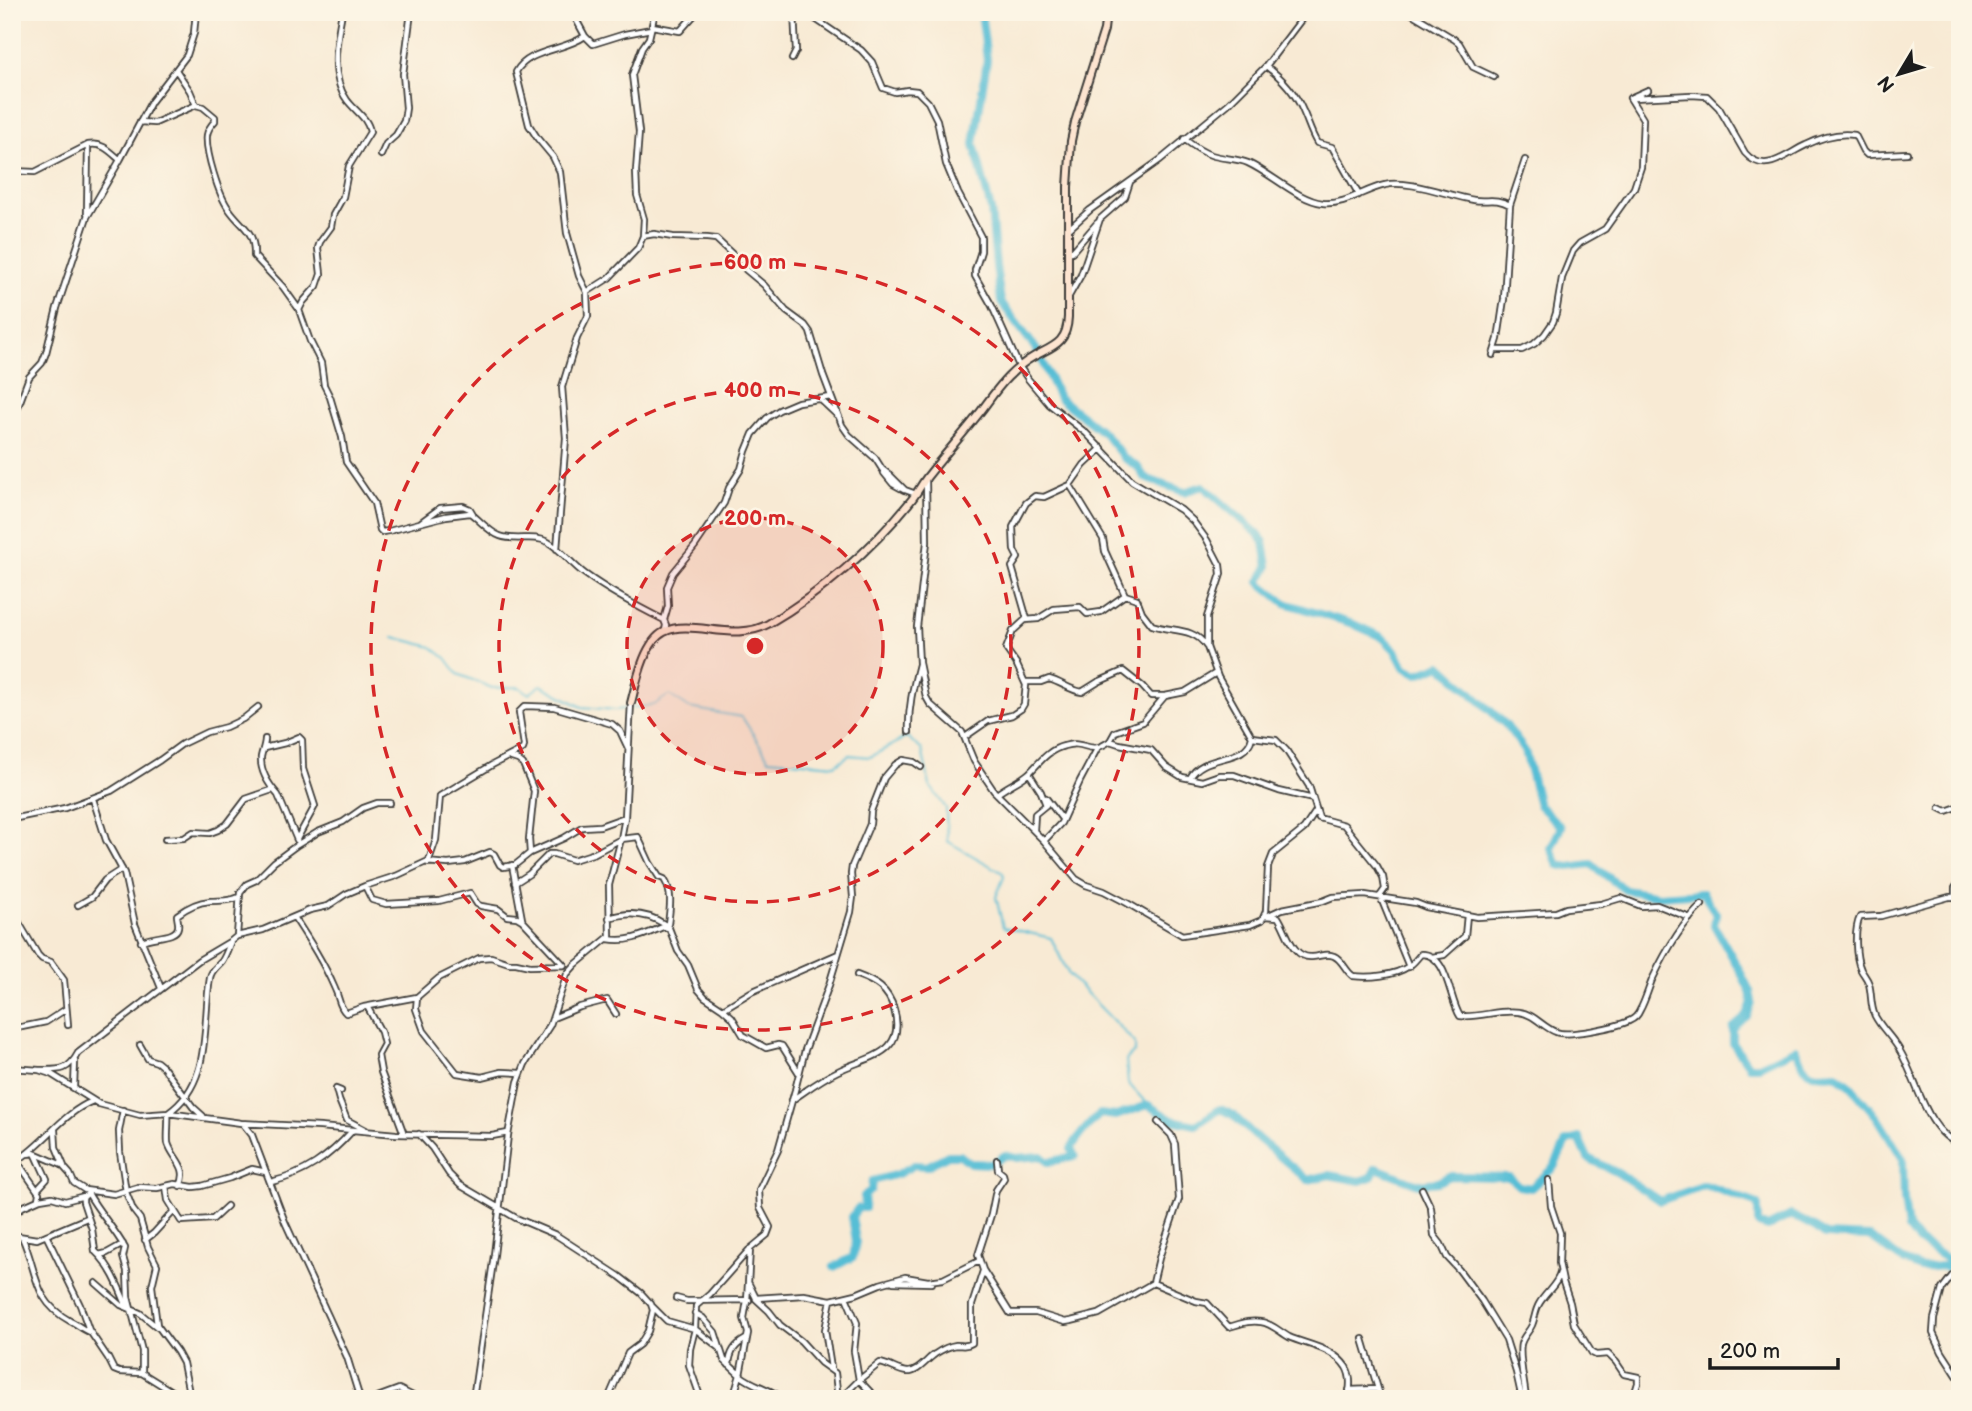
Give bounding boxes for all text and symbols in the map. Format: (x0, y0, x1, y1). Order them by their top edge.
north arrow (1864, 38, 1934, 108)
text: N (1873, 71, 1900, 96)
text: 600 m (724, 250, 786, 275)
text: 400 m (724, 378, 786, 403)
text: 200 m (724, 506, 786, 531)
centre of rings (743, 634, 767, 658)
scale bar (1710, 1327, 1837, 1371)
text: 200 m (1720, 1339, 1780, 1364)

